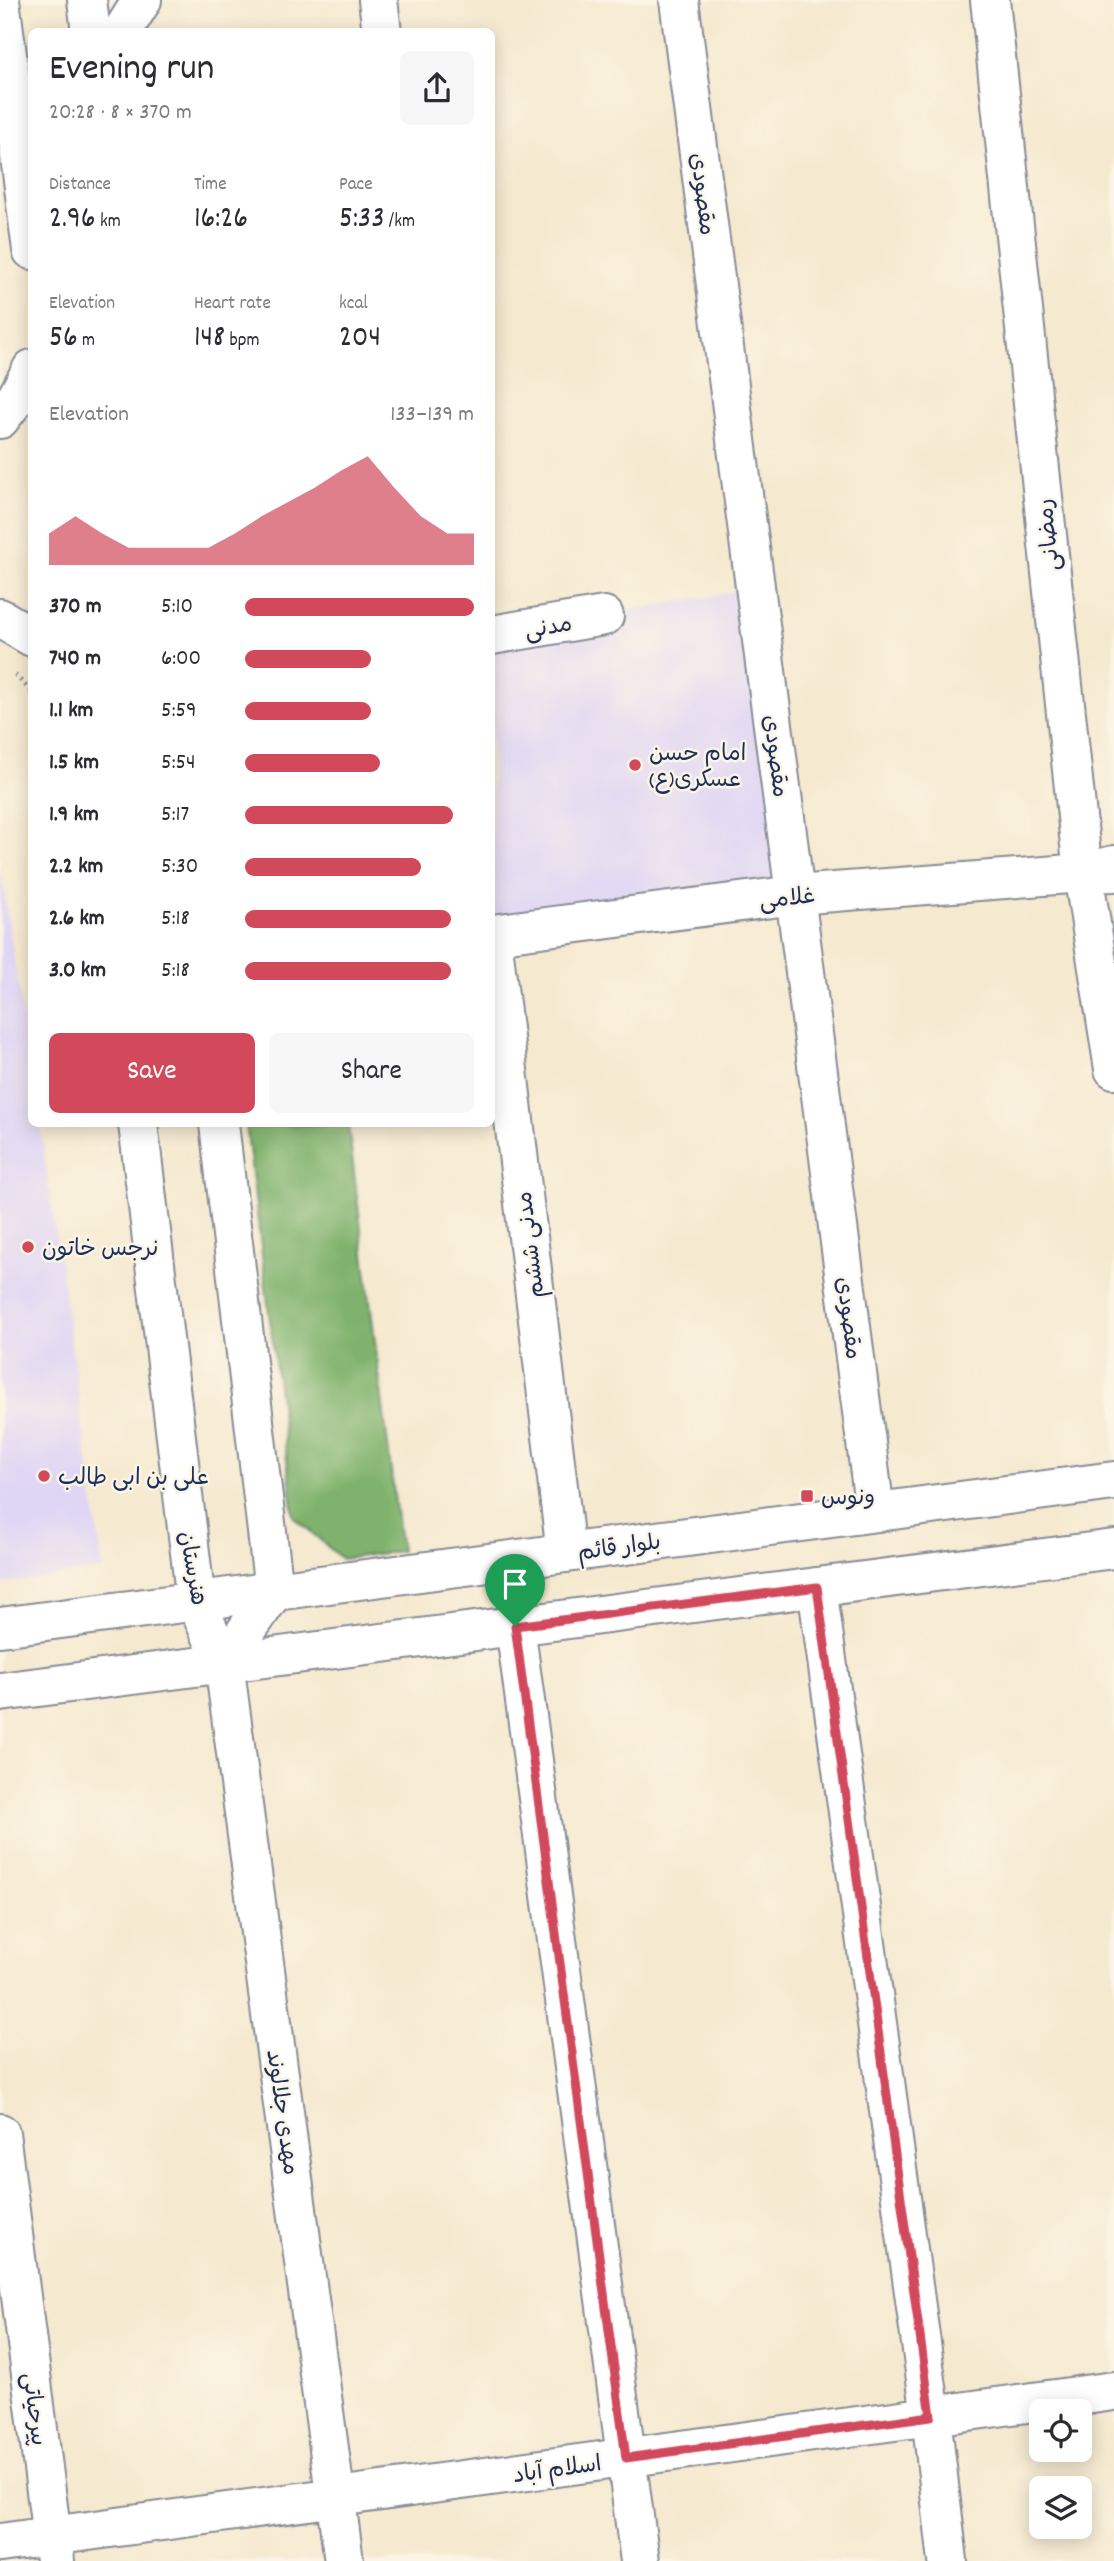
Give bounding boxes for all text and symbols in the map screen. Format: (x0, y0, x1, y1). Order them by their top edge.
text: Evening run (49, 43, 214, 98)
button: share (400, 51, 474, 125)
text: 20:28 · 8 × 370 m (49, 97, 192, 130)
street label: مقصودی (679, 151, 722, 238)
text: Distance (49, 172, 111, 199)
text: Time (194, 172, 227, 199)
text: Pace (339, 172, 373, 199)
text: 2.96 (49, 199, 96, 242)
text: 16:26 (194, 199, 248, 242)
text: 5:33 (339, 199, 385, 242)
text: km (96, 209, 121, 236)
text: /km (385, 209, 415, 236)
text: Elevation (49, 291, 115, 318)
text: Heart rate (194, 291, 271, 318)
text: kcal (339, 291, 368, 318)
text: 56 (49, 318, 78, 361)
text: 148 (194, 318, 225, 361)
text: 204 (339, 318, 381, 361)
text: m (78, 328, 95, 355)
text: bpm (225, 328, 259, 355)
text: Elevation (49, 399, 129, 432)
text: 133–139 m (390, 399, 474, 432)
street label: رمضانی (1030, 497, 1071, 573)
text: 370 m (49, 591, 102, 624)
text: 5:10 (161, 591, 193, 624)
street label: مدنی (522, 609, 575, 650)
text: 740 m (49, 643, 101, 676)
text: 6:00 (161, 643, 201, 676)
text: 1.1 km (49, 695, 93, 728)
text: 5:59 (161, 695, 197, 728)
street label: مقصودی (752, 713, 795, 800)
place label: امام حسن عسکری(ع) (649, 739, 746, 798)
text: 1.5 km (49, 747, 99, 780)
text: 5:54 (161, 747, 196, 780)
marker: امام حسن عسکری(ع) (627, 757, 643, 773)
text: 1.9 km (49, 799, 99, 832)
text: 5:17 (161, 799, 189, 832)
text: 2.2 km (49, 851, 103, 884)
text: 5:30 (161, 851, 198, 884)
street label: غلامی (758, 881, 817, 920)
text: 2.6 km (49, 903, 105, 936)
text: 5:18 (161, 903, 190, 936)
text: 3.0 km (49, 955, 106, 988)
text: 5:18 (161, 955, 190, 988)
button: Save (49, 1033, 255, 1113)
button: Share (269, 1033, 474, 1113)
street label: مدنی ششم (510, 1189, 555, 1300)
place label: نرجس خاتون (42, 1234, 158, 1267)
marker: نرجس خاتون (20, 1239, 36, 1255)
street label: مقصودی (825, 1275, 868, 1362)
place label: علی بن ابی طالب (58, 1463, 209, 1496)
marker: علی بن ابی طالب (36, 1468, 52, 1484)
place label: ونوس (821, 1483, 875, 1516)
marker: ونوس (799, 1488, 815, 1504)
street label: بلوار قائم (576, 1527, 663, 1572)
street label: هنرستان (168, 1529, 213, 1608)
pin (485, 1554, 545, 1626)
icon: arrive (496, 1565, 534, 1603)
street label: مهدی جلالوند (255, 2047, 306, 2177)
street label: پیرحیاتی (12, 2371, 53, 2448)
map controls (1029, 2399, 1092, 2539)
button: locate (1029, 2399, 1092, 2462)
street label: اسلام آباد (511, 2449, 604, 2494)
button: layers (1029, 2476, 1092, 2539)

